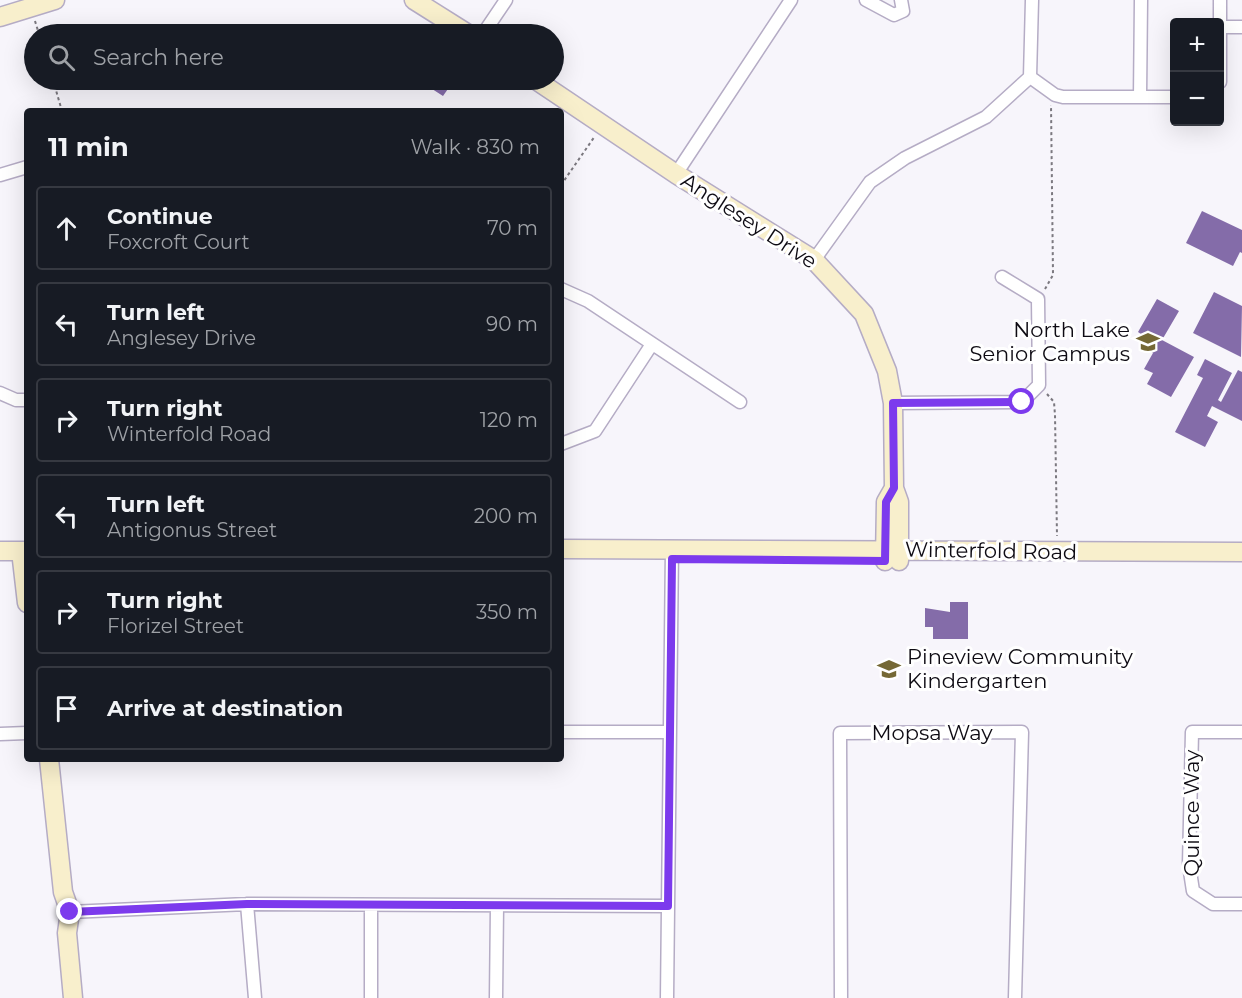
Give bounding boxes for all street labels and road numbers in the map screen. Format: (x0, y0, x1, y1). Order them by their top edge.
street label: Anglesey Drive (677, 167, 822, 274)
street label: Winterfold Road (905, 536, 1077, 565)
street label: Mopsa Way (871, 720, 993, 745)
street label: Quince Way (1179, 749, 1204, 876)

